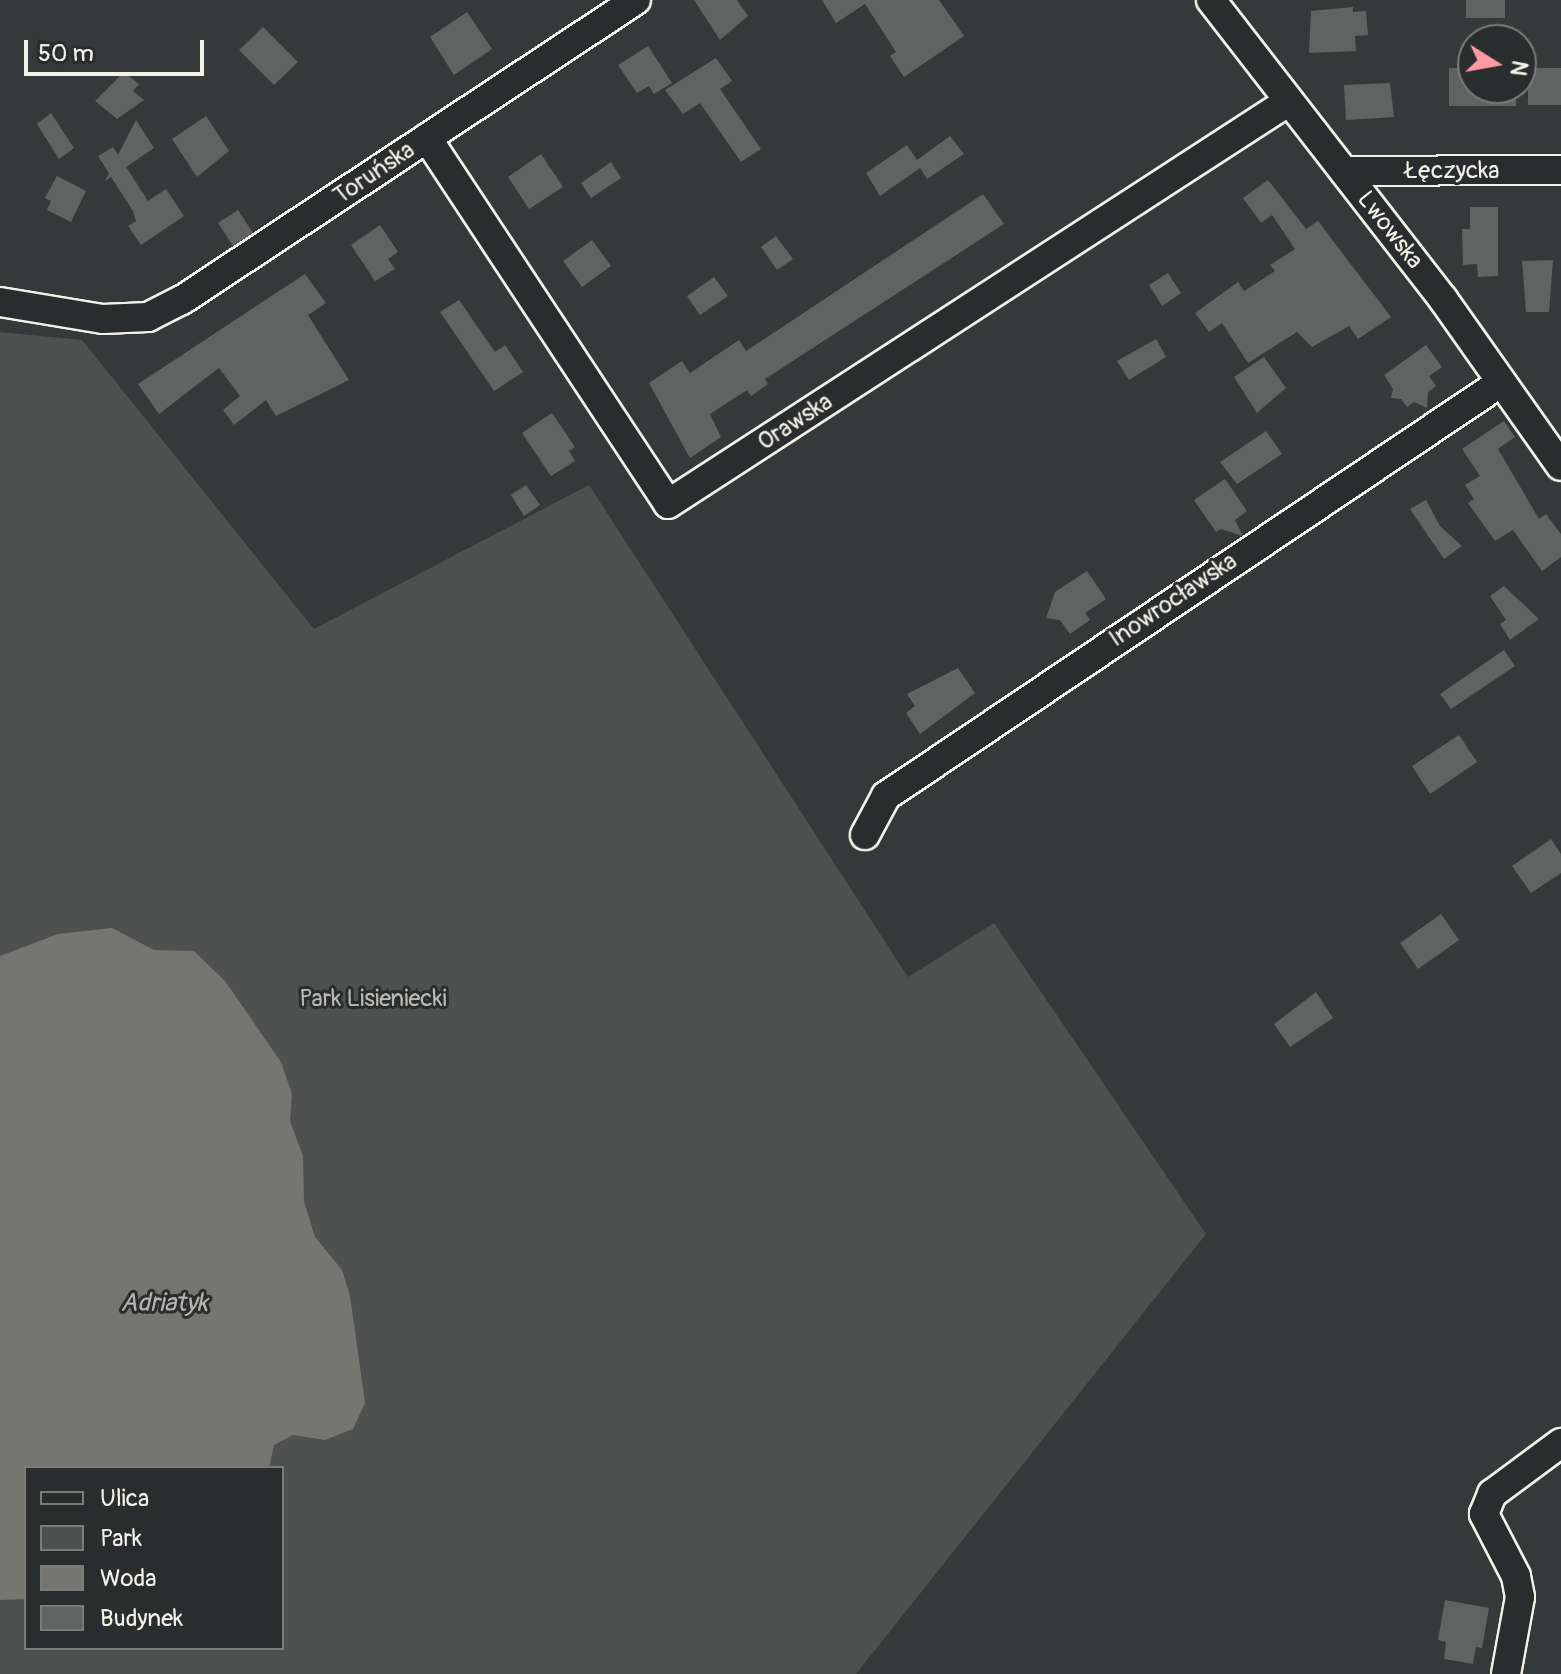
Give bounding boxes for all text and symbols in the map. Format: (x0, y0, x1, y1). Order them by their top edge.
scale bar (28, 24, 208, 74)
north arrow (1457, 24, 1537, 104)
text: 50 m (38, 39, 94, 68)
text: N (1503, 58, 1534, 78)
street label: Toruńska (328, 135, 420, 211)
street label: Łęczycka (1405, 157, 1499, 185)
street label: Lwowska (1351, 185, 1429, 275)
street label: Orawska (752, 387, 838, 457)
street label: Inowrocławska (1104, 547, 1242, 653)
park label: Park Lisieniecki (299, 985, 447, 1013)
water label: Adriatyk (120, 1288, 208, 1320)
legend (24, 1466, 284, 1650)
text: Ulica (100, 1484, 149, 1513)
text: Park (100, 1524, 142, 1553)
text: Woda (100, 1564, 156, 1593)
text: Budynek (100, 1604, 183, 1633)

